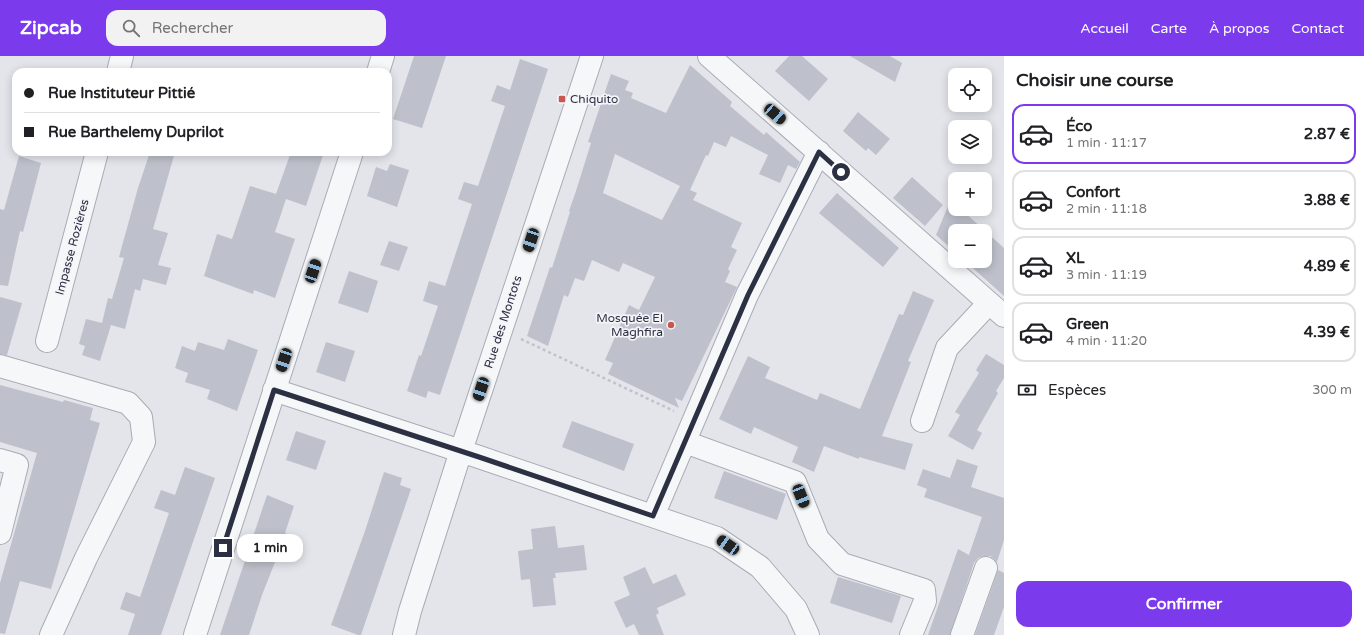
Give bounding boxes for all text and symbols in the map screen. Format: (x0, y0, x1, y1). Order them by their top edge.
search box (106, 10, 386, 46)
text: Zipcab (20, 17, 82, 39)
icon: search (120, 17, 142, 39)
text: Rechercher (152, 19, 233, 37)
text: Accueil (1080, 20, 1129, 37)
text: Carte (1151, 20, 1187, 37)
text: À propos (1209, 20, 1270, 37)
text: Contact (1292, 20, 1344, 37)
map controls (948, 68, 992, 268)
button: locate (948, 68, 992, 112)
text: Choisir une course (1016, 69, 1174, 91)
text: Rue Instituteur Pittié (48, 84, 195, 102)
place label: Chiquito (570, 92, 618, 106)
marker: Chiquito (557, 94, 567, 104)
car (762, 102, 788, 126)
icon: car (1018, 116, 1054, 152)
text: Éco (1066, 117, 1092, 135)
button: layers (948, 120, 992, 164)
text: Rue Barthelemy Duprilot (48, 123, 224, 141)
text: 2.87 € (1304, 125, 1350, 143)
text: 1 min · 11:17 (1066, 135, 1147, 151)
route start (832, 163, 850, 181)
button: + (948, 172, 992, 216)
icon: car (1018, 182, 1054, 218)
text: Confort (1066, 183, 1120, 201)
text: 3.88 € (1304, 191, 1350, 209)
street label: Impasse Rozières (52, 197, 92, 296)
text: 2 min · 11:18 (1066, 201, 1147, 217)
button: − (948, 224, 992, 268)
car (522, 227, 540, 253)
icon: car (1018, 248, 1054, 284)
text: XL (1066, 249, 1085, 267)
text: 4.89 € (1304, 257, 1350, 275)
car (304, 258, 322, 284)
text: 3 min · 11:19 (1066, 267, 1147, 283)
street label: Rue des Montots (481, 273, 525, 370)
place label: Mosquée El Maghfira (596, 311, 663, 339)
icon: car (1018, 314, 1054, 350)
text: Green (1066, 315, 1109, 333)
marker: Mosquée El Maghfira (666, 320, 676, 330)
text: 4.39 € (1304, 323, 1350, 341)
text: 4 min · 11:20 (1066, 333, 1147, 349)
car (275, 347, 293, 373)
car (472, 376, 490, 402)
icon: cash (1016, 379, 1038, 401)
text: Espèces (1048, 381, 1106, 399)
text: 300 m (1312, 382, 1352, 398)
car (791, 483, 811, 509)
car (715, 533, 741, 557)
callout: 1 min (237, 534, 303, 562)
route end (214, 539, 232, 557)
text: 1 min (253, 540, 287, 556)
button: Confirmer (1016, 581, 1352, 627)

